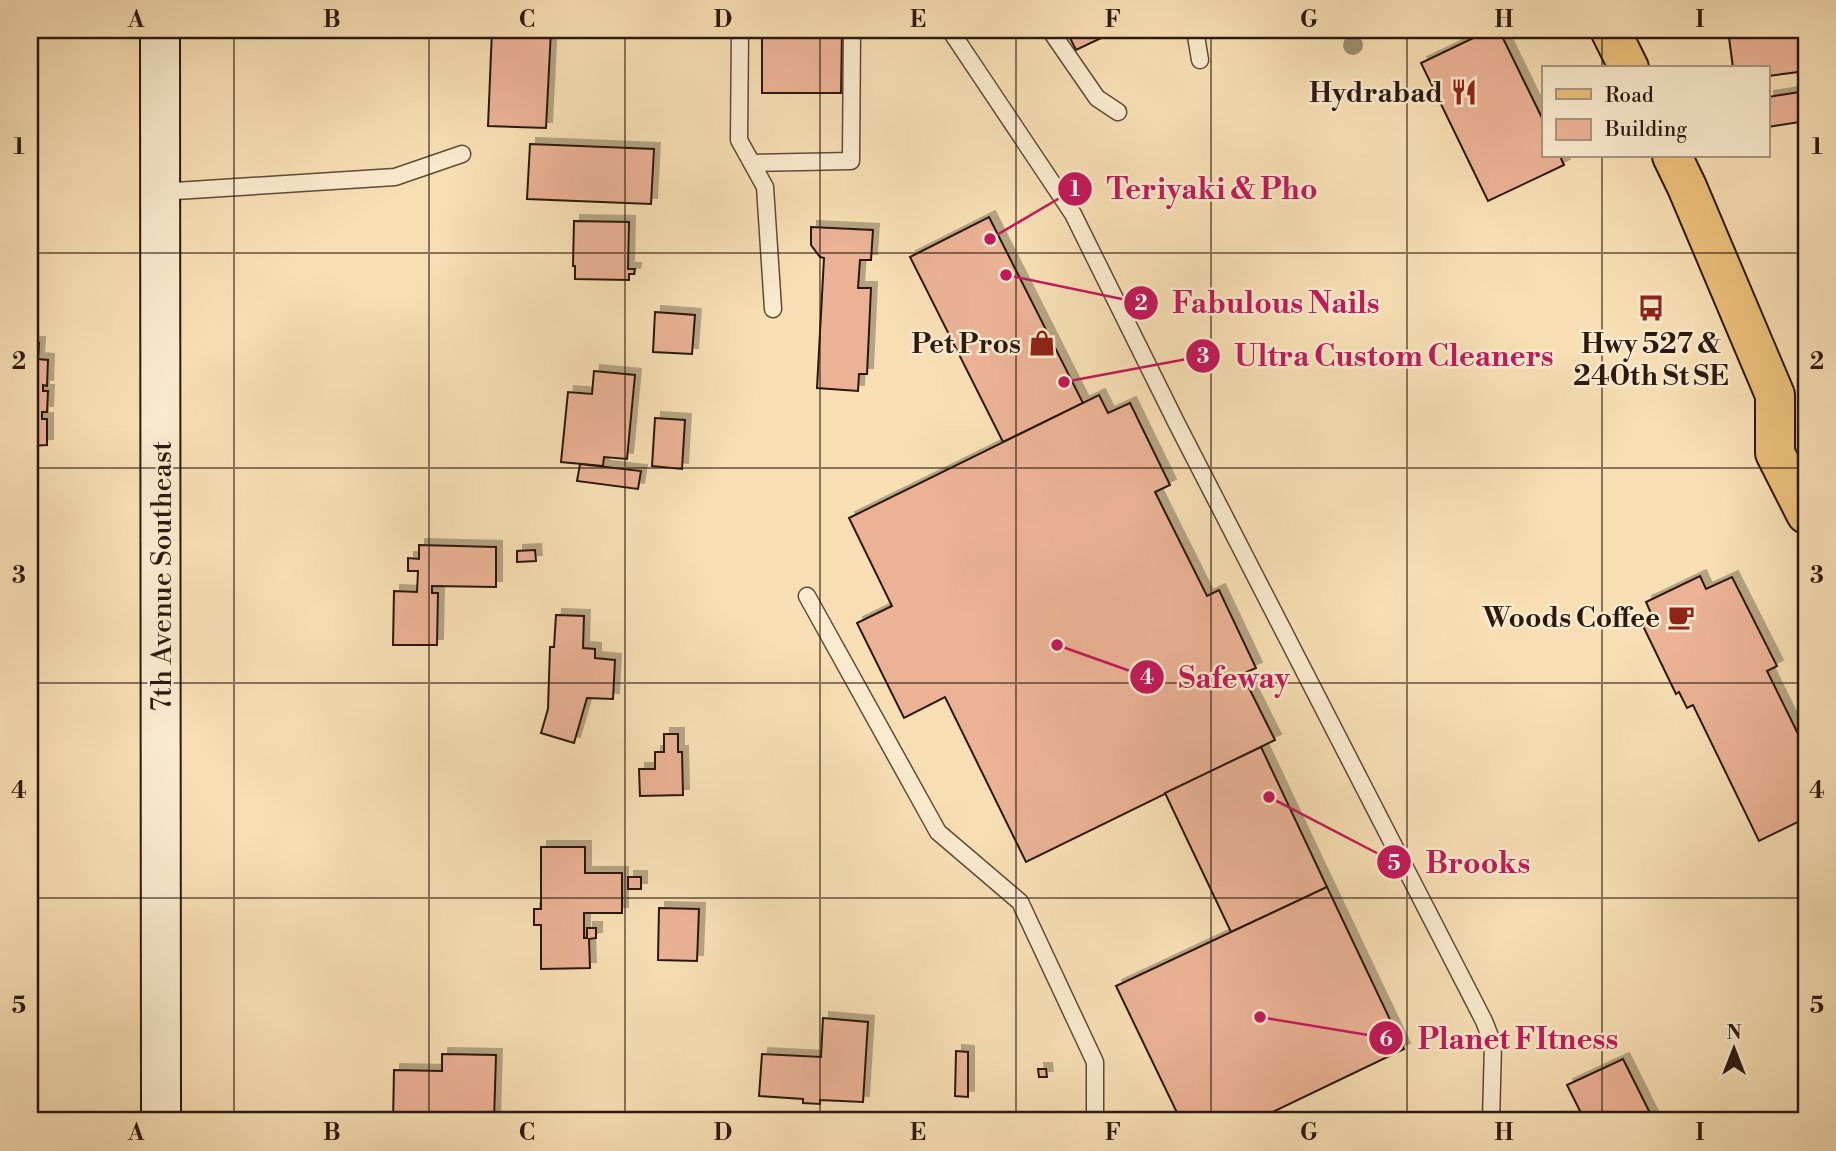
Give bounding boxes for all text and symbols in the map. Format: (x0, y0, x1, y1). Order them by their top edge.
text: A (127, 6, 145, 34)
text: B (323, 6, 341, 34)
text: C (519, 6, 535, 34)
text: D (714, 6, 732, 34)
text: E (910, 6, 926, 34)
text: F (1105, 6, 1121, 34)
text: G (1300, 6, 1318, 34)
text: H (1495, 6, 1514, 34)
text: I (1696, 6, 1705, 34)
legend (1542, 66, 1770, 158)
place label: Hydrabad (1309, 76, 1443, 111)
restaurant icon: Hydrabad (1449, 77, 1479, 107)
text: Road (1605, 83, 1654, 109)
text: Building (1604, 117, 1687, 143)
text: 1 (13, 133, 25, 161)
text: 1 (1811, 133, 1823, 161)
callout: Teriyaki & Pho (1057, 163, 1331, 214)
text: Teriyaki & Pho (1106, 171, 1318, 209)
text: 1 (1070, 177, 1080, 203)
callout: Fabulous Nails (1124, 277, 1394, 328)
text: Fabulous Nails (1172, 285, 1380, 323)
text: 2 (1134, 291, 1148, 317)
bus stop icon: Hwy 527 & 240th St SE (1636, 293, 1666, 323)
place label: Pet Pros (911, 327, 1021, 362)
place label: Hwy 527 & 240th St SE (1573, 327, 1729, 394)
shop icon: Pet Pros (1027, 328, 1057, 358)
callout: Ultra Custom Cleaners (1185, 330, 1568, 381)
text: Ultra Custom Cleaners (1234, 338, 1554, 376)
text: 3 (1197, 344, 1209, 370)
text: 2 (12, 348, 26, 376)
text: 2 (1810, 348, 1824, 376)
street label: 7th Avenue Southeast (145, 441, 180, 711)
text: 3 (12, 562, 26, 590)
text: 3 (1810, 562, 1824, 590)
place label: Woods Coffee (1481, 601, 1660, 636)
cafe icon: Woods Coffee (1666, 602, 1696, 632)
callout: Safeway (1129, 652, 1304, 703)
text: Safeway (1178, 660, 1291, 698)
text: 4 (1140, 665, 1154, 691)
text: 4 (11, 777, 27, 805)
text: 4 (1809, 777, 1825, 805)
callout: Brooks (1377, 837, 1545, 888)
text: Brooks (1426, 845, 1530, 883)
text: 5 (1387, 851, 1401, 877)
text: 5 (12, 992, 26, 1020)
text: 5 (1810, 992, 1824, 1020)
callout: Planet FItness (1368, 1013, 1632, 1064)
north arrow (1700, 1014, 1770, 1084)
text: Planet FItness (1418, 1021, 1618, 1059)
text: N (1726, 1021, 1742, 1045)
text: 6 (1379, 1027, 1393, 1053)
text: A (127, 1119, 145, 1147)
text: B (323, 1119, 341, 1147)
text: C (519, 1119, 535, 1147)
text: D (714, 1119, 732, 1147)
text: E (910, 1119, 926, 1147)
text: F (1105, 1119, 1121, 1147)
text: G (1300, 1119, 1318, 1147)
text: H (1495, 1119, 1514, 1147)
text: I (1696, 1119, 1705, 1147)

